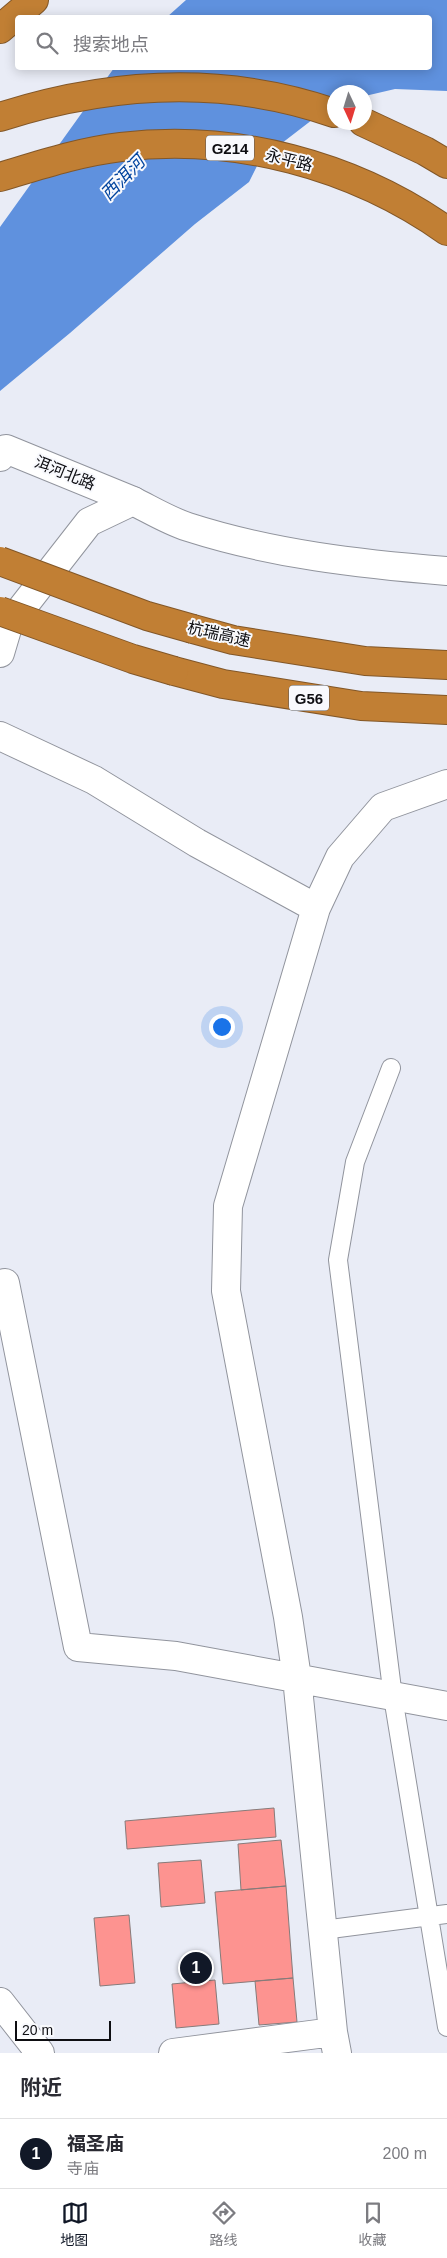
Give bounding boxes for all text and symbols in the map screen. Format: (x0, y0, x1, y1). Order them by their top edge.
search box (15, 15, 432, 70)
icon: search (33, 29, 61, 57)
text: 搜索地点 (73, 34, 149, 55)
north arrow (327, 85, 372, 130)
road number: G214 (206, 136, 254, 160)
street label: 永平路 (264, 146, 314, 174)
water label: 西洱河 (97, 149, 151, 204)
street label: 洱河北路 (32, 453, 98, 493)
street label: 杭瑞高速 (186, 619, 252, 649)
road number: G56 (289, 686, 329, 710)
your location (209, 1014, 235, 1040)
pin: 1 (180, 1949, 212, 1987)
scale bar (15, 2018, 111, 2041)
text: 20 m (22, 2022, 53, 2038)
text: 附近 (20, 2076, 62, 2099)
text: 福圣庙 (67, 2133, 124, 2154)
text: 1 (32, 2145, 40, 2162)
text: 200 m (383, 2145, 427, 2162)
text: 寺庙 (67, 2160, 99, 2177)
tab: 地图 (61, 2199, 89, 2249)
tab: 路线 (210, 2199, 238, 2249)
tab: 收藏 (359, 2199, 387, 2249)

